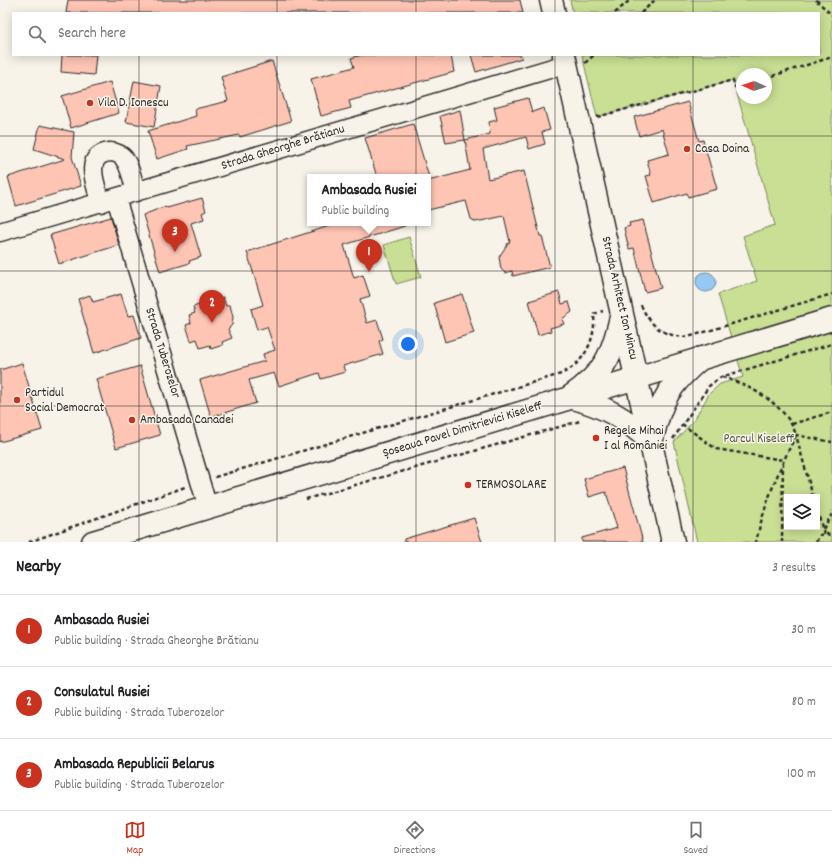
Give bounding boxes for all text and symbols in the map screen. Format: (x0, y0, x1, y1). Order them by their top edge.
search box (12, 12, 820, 56)
icon: search (26, 23, 48, 45)
text: Search here (58, 23, 126, 45)
north arrow (736, 68, 772, 104)
place label: Vila D. Ionescu (98, 94, 169, 113)
marker: Vila D. Ionescu (85, 98, 95, 108)
street label: Strada Gheorghe Brătianu (219, 120, 347, 176)
place label: Casa Doina (695, 140, 750, 159)
marker: Casa Doina (682, 144, 692, 154)
popup (307, 174, 431, 226)
text: Ambasada Rusiei (321, 180, 417, 202)
text: Public building (321, 202, 389, 221)
pin: 3 (162, 219, 188, 252)
street label: Strada Arhitect Ion Mincu (596, 234, 642, 362)
pin: 1 (356, 239, 382, 272)
pin: 2 (199, 290, 225, 323)
street label: Strada Tuberozelor (139, 305, 185, 401)
your location (398, 334, 418, 354)
place label: Partidul Social Democrat (25, 384, 105, 418)
marker: Partidul Social Democrat (12, 395, 22, 405)
street label: Șoseaua Pavel Dimitrievici Kiseleff (381, 397, 545, 463)
place label: Ambasada Canadei (140, 411, 234, 430)
marker: Ambasada Canadei (127, 415, 137, 425)
place label: Regele Mihai I al României (604, 422, 668, 456)
park label: Parcul Kiseleff (724, 430, 795, 449)
marker: Regele Mihai I al României (591, 433, 601, 443)
place label: TERMOSOLARE (476, 476, 546, 495)
marker: TERMOSOLARE (463, 480, 473, 490)
map controls (784, 494, 820, 530)
button: layers (784, 494, 820, 530)
text: Nearby (16, 556, 60, 580)
text: 3 results (772, 559, 816, 578)
text: Ambasada Rusiei (54, 610, 149, 632)
text: 1 (28, 621, 30, 640)
text: 30 m (791, 621, 816, 640)
text: Public building · Strada Gheorghe Brătianu (54, 632, 259, 651)
text: Consulatul Rusiei (54, 682, 150, 704)
text: 2 (26, 693, 32, 712)
text: 80 m (792, 693, 816, 712)
text: Public building · Strada Tuberozelor (54, 704, 224, 723)
text: Ambasada Republicii Belarus (54, 754, 215, 776)
text: 3 (26, 765, 32, 784)
text: 100 m (787, 765, 816, 784)
text: Public building · Strada Tuberozelor (54, 776, 224, 795)
tab: Map (124, 819, 146, 859)
tab: Directions (394, 819, 436, 859)
tab: Saved (683, 819, 708, 859)

